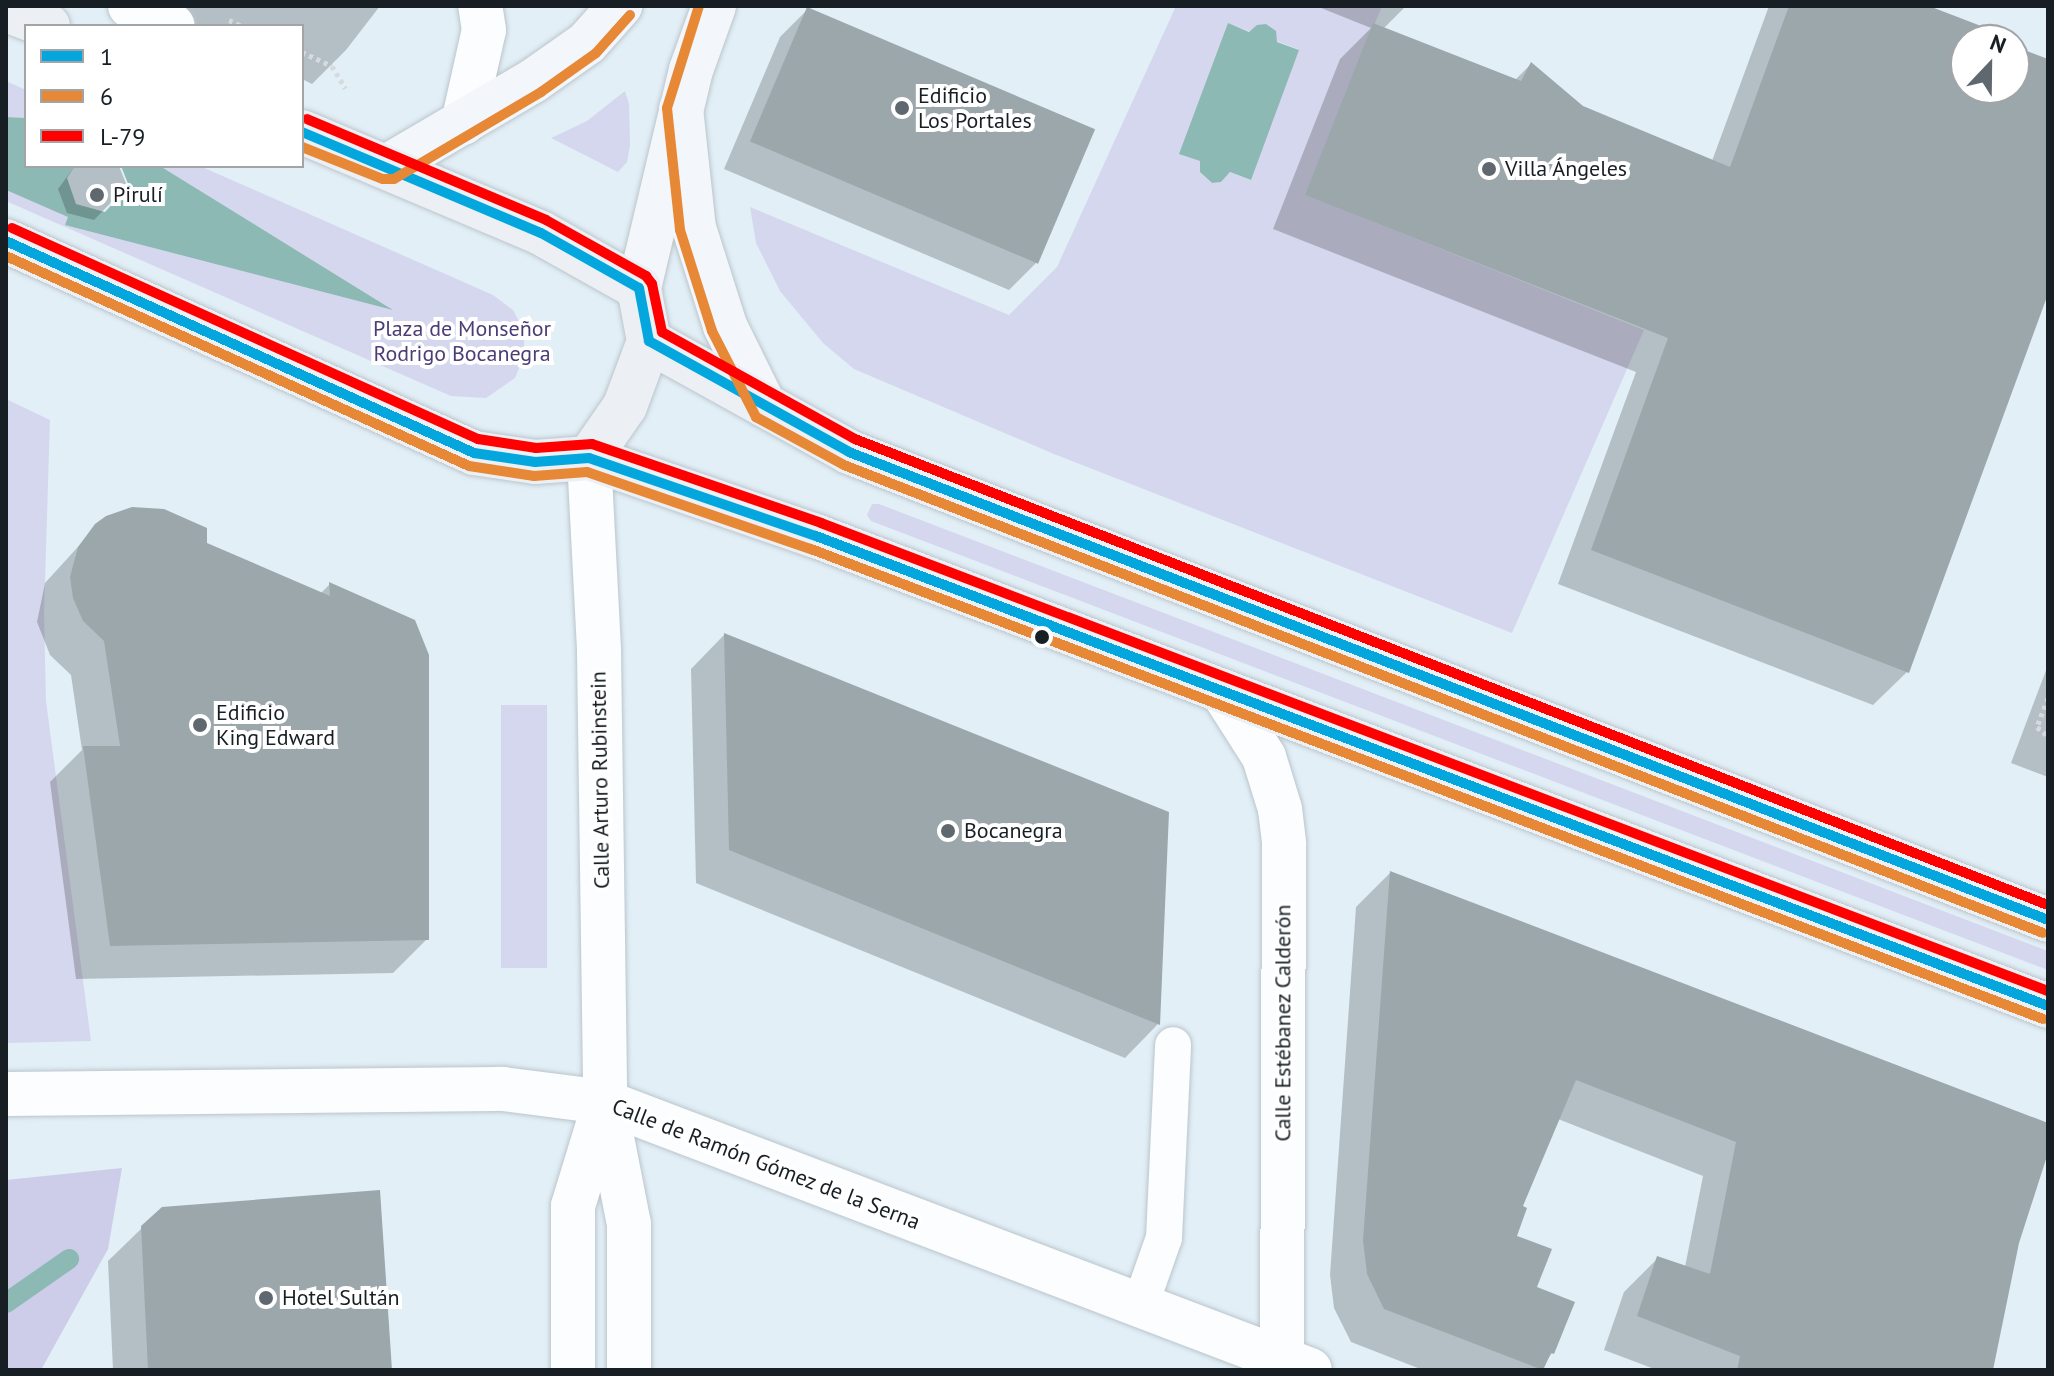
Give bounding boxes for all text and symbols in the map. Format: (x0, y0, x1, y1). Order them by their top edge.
legend (24, 24, 304, 168)
north arrow (1950, 24, 2030, 104)
text: N (1986, 28, 2010, 59)
text: 1 (100, 41, 113, 72)
text: 6 (100, 81, 113, 112)
place label: Edificio Los Portales (918, 82, 1032, 134)
marker: Edificio Los Portales (893, 99, 911, 117)
text: L-79 (100, 121, 145, 152)
place label: Villa Ángeles (1505, 156, 1628, 182)
marker: Villa Ángeles (1480, 160, 1498, 178)
place label: Pirulí (113, 182, 163, 208)
marker: Pirulí (88, 186, 106, 204)
park label: Plaza de Monseñor Rodrigo Bocanegra (373, 315, 551, 366)
unlabelled marker (1034, 629, 1050, 645)
street label: Calle Arturo Rubinstein (585, 670, 615, 890)
place label: Edificio King Edward (216, 699, 335, 750)
marker: Edificio King Edward (191, 716, 209, 734)
place label: Bocanegra (964, 818, 1063, 844)
marker: Bocanegra (939, 822, 957, 840)
street label: Calle Estébanez Calderón (1270, 904, 1296, 1142)
street label: Calle de Ramón Gómez de la Serna (608, 1093, 924, 1235)
place label: Hotel Sultán (282, 1285, 400, 1311)
marker: Hotel Sultán (257, 1289, 275, 1307)

